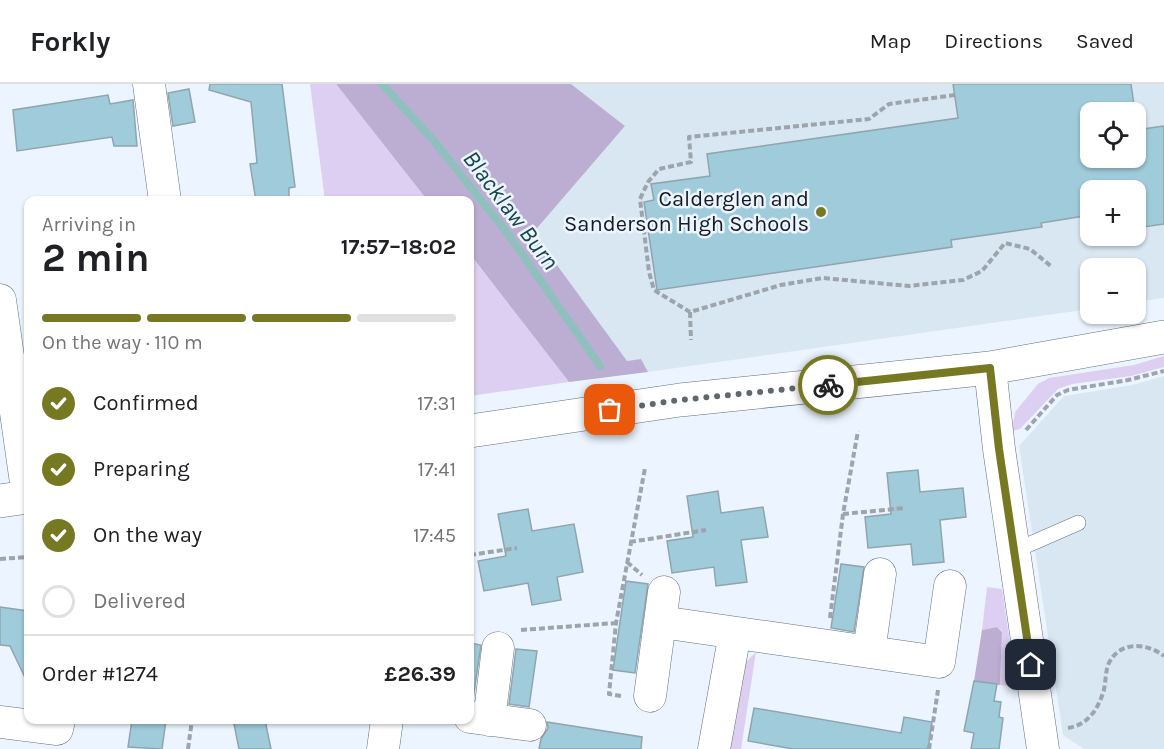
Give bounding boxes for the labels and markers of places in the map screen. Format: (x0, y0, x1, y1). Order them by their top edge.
place label: Calderglen and Sanderson High Schools (564, 186, 809, 237)
marker: Calderglen and Sanderson High Schools (814, 205, 828, 219)
pin (584, 384, 635, 435)
pin (1005, 639, 1056, 690)

